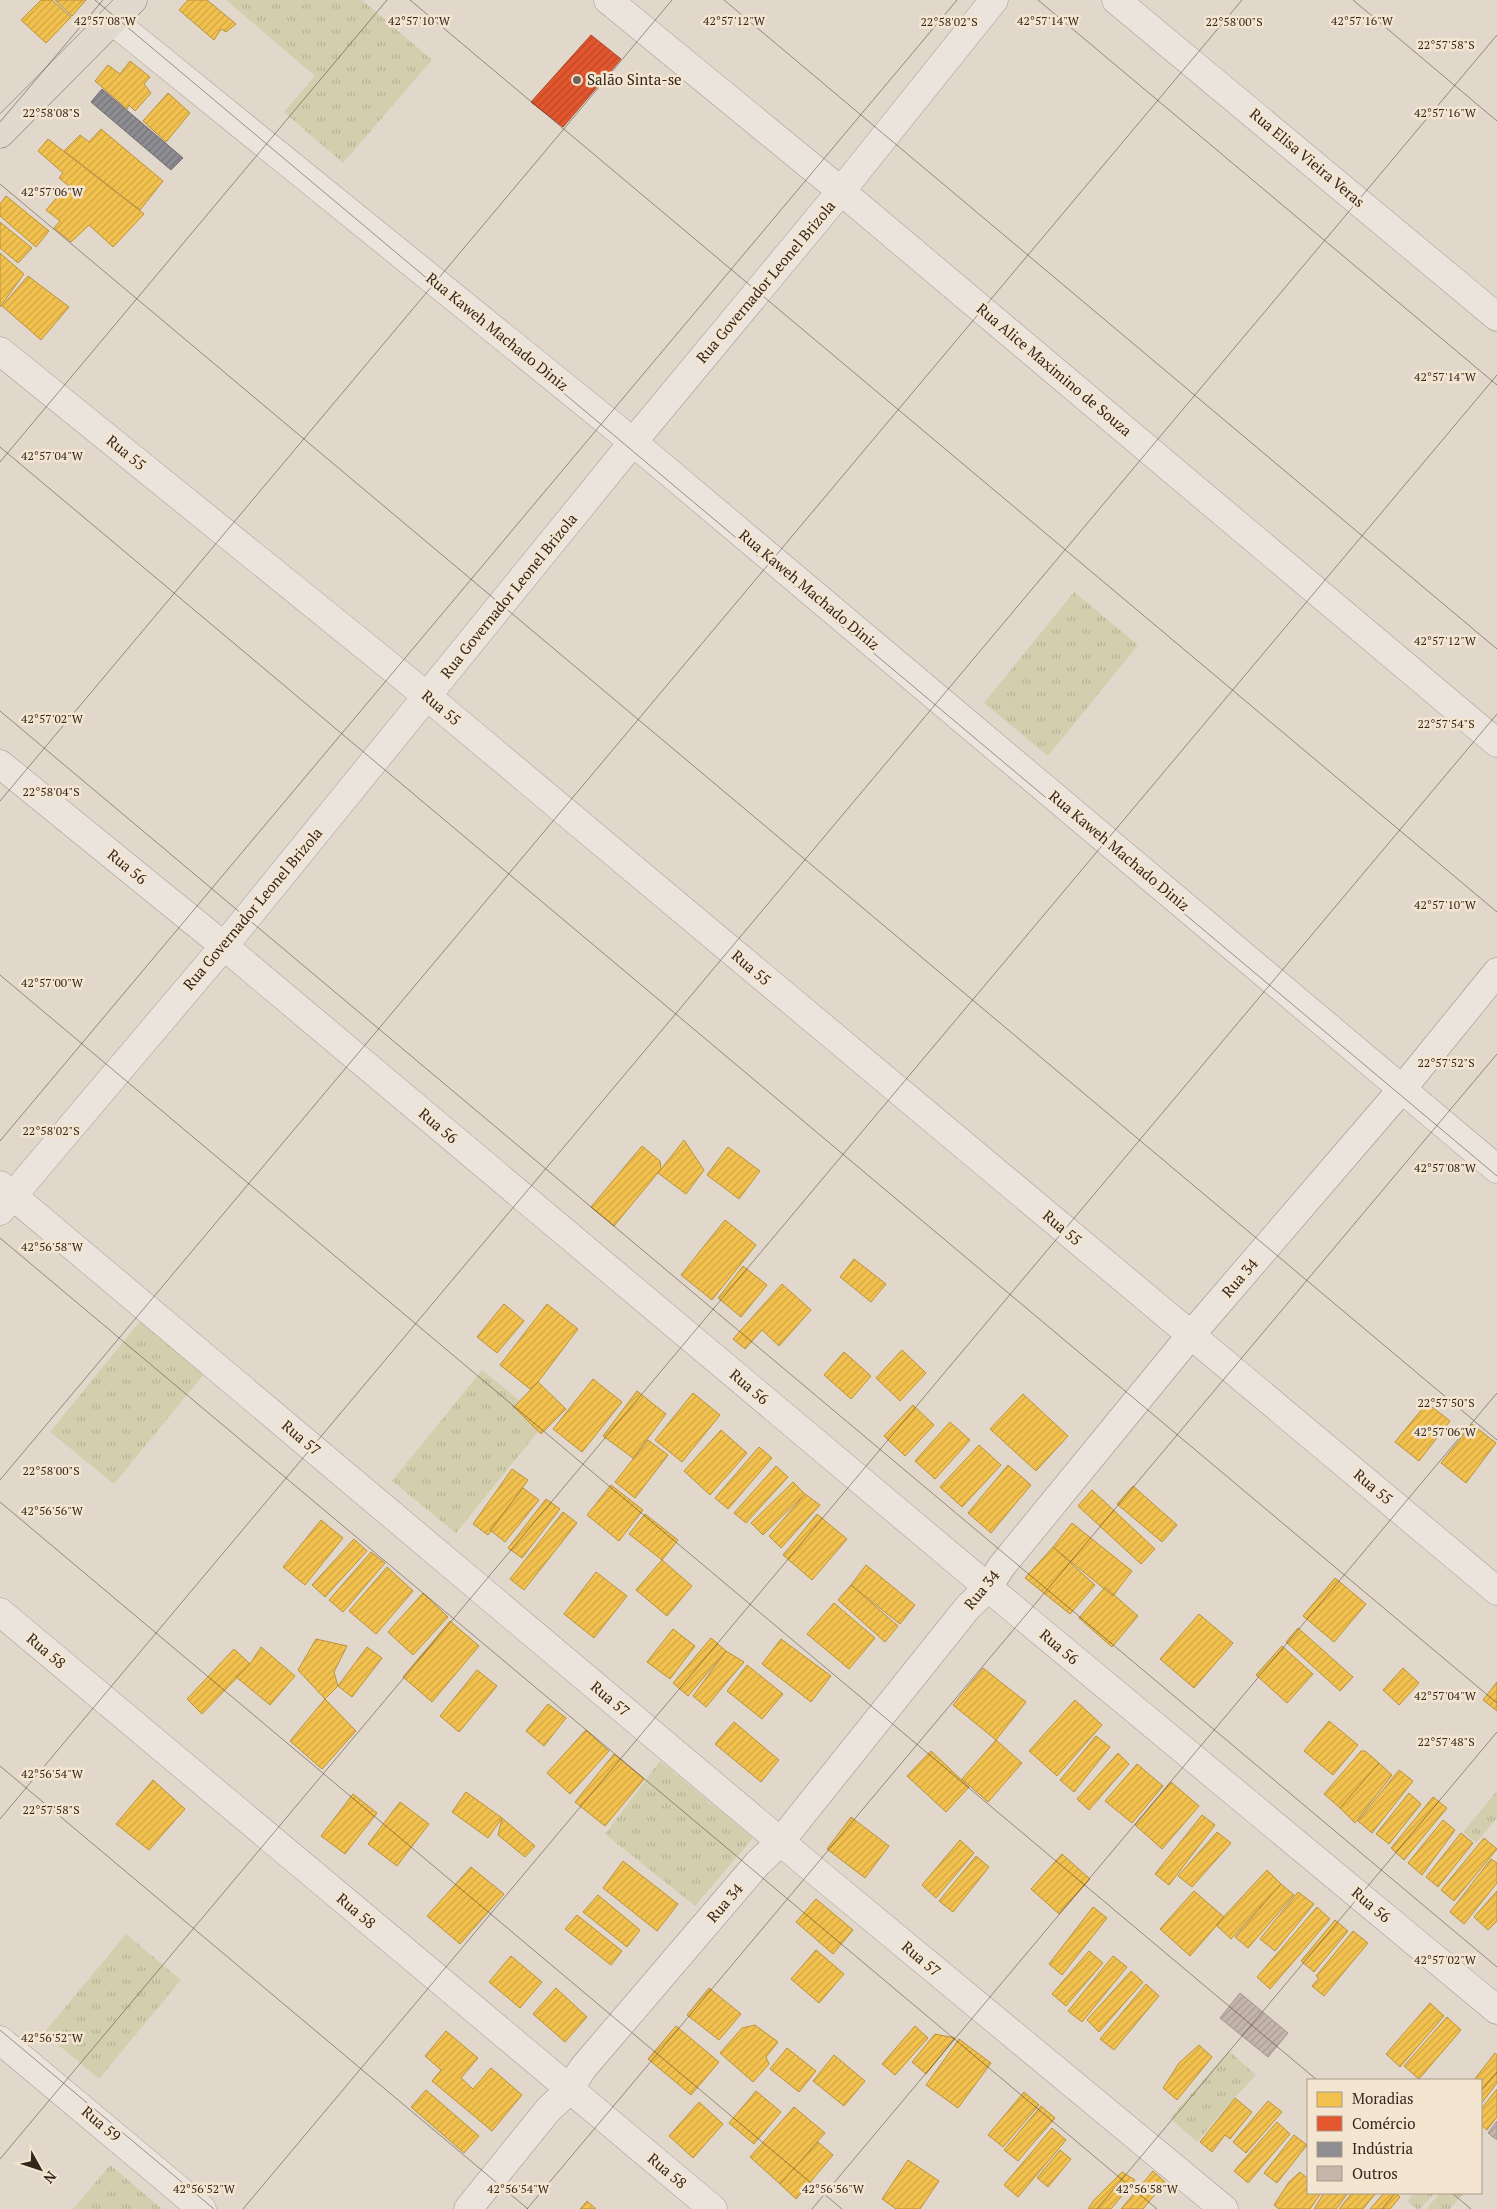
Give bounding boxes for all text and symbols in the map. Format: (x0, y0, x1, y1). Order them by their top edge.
text: 42°57'08"W (74, 13, 137, 28)
text: 42°57'10"W (388, 13, 451, 28)
text: 42°57'12"W (703, 13, 766, 28)
text: 42°57'14"W (1017, 13, 1080, 28)
text: 42°57'16"W (1331, 13, 1394, 28)
text: 22°58'02"S (920, 14, 978, 29)
text: 22°58'00"S (1205, 14, 1263, 29)
text: 22°57'58"S (1417, 37, 1475, 52)
place label: Salão Sinta-se (587, 69, 682, 89)
marker: Salão Sinta-se (571, 74, 583, 86)
street label: Rua Elisa Vieira Veras (1246, 103, 1369, 211)
text: 22°58'08"S (22, 105, 80, 120)
text: 42°57'16"W (1414, 105, 1477, 120)
text: 42°57'06"W (21, 184, 84, 199)
street label: Rua Governador Leonel Brizola (691, 195, 840, 367)
street label: Rua Kaweh Machado Diniz (422, 268, 573, 395)
street label: Rua Alice Maximino de Souza (973, 298, 1137, 440)
text: 42°57'14"W (1414, 369, 1477, 384)
street label: Rua 55 (103, 430, 151, 474)
text: 42°57'04"W (21, 448, 84, 463)
street label: Rua Governador Leonel Brizola (435, 508, 581, 682)
street label: Rua Kaweh Machado Diniz (735, 525, 884, 654)
text: 42°57'12"W (1414, 633, 1477, 648)
street label: Rua 55 (418, 685, 465, 729)
text: 42°57'02"W (21, 711, 84, 726)
text: 22°57'54"S (1417, 716, 1475, 731)
text: 22°58'04"S (22, 784, 80, 799)
street label: Rua Kaweh Machado Diniz (1045, 786, 1194, 915)
street label: Rua Governador Leonel Brizola (178, 822, 327, 994)
street label: Rua 56 (104, 844, 152, 888)
text: 42°57'10"W (1414, 897, 1477, 912)
street label: Rua 55 (728, 945, 775, 989)
text: 42°57'00"W (21, 975, 84, 990)
text: 22°57'52"S (1417, 1055, 1475, 1070)
street label: Rua 56 (415, 1103, 462, 1147)
text: 22°58'02"S (22, 1123, 80, 1138)
text: 42°57'08"W (1414, 1160, 1477, 1175)
street label: Rua 55 (1039, 1205, 1086, 1249)
text: 42°56'58"W (21, 1239, 84, 1254)
street label: Rua 34 (1217, 1254, 1262, 1301)
street label: Rua 56 (726, 1364, 773, 1408)
text: 22°57'50"S (1417, 1395, 1475, 1410)
street label: Rua 57 (278, 1415, 325, 1459)
text: 42°57'06"W (1414, 1424, 1477, 1439)
text: 22°58'00"S (22, 1463, 80, 1478)
street label: Rua 55 (1350, 1464, 1397, 1508)
text: 42°56'56"W (21, 1503, 84, 1518)
street label: Rua 34 (959, 1565, 1003, 1613)
street label: Rua 56 (1036, 1624, 1083, 1668)
street label: Rua 58 (23, 1628, 70, 1672)
street label: Rua 57 (587, 1676, 634, 1720)
text: 42°57'04"W (1414, 1688, 1477, 1703)
text: 22°57'48"S (1417, 1734, 1475, 1749)
text: 42°56'54"W (21, 1766, 84, 1781)
text: 22°57'58"S (22, 1802, 80, 1817)
street label: Rua 34 (702, 1879, 747, 1926)
street label: Rua 56 (1348, 1882, 1395, 1926)
street label: Rua 58 (333, 1888, 380, 1932)
street label: Rua 57 (898, 1936, 945, 1980)
text: 42°57'02"W (1414, 1952, 1477, 1967)
text: 42°56'52"W (21, 2030, 84, 2045)
legend (1307, 2079, 1482, 2194)
text: Moradias (1352, 2088, 1414, 2108)
street label: Rua 59 (78, 2101, 125, 2145)
text: Comércio (1352, 2113, 1416, 2133)
text: Indústria (1352, 2138, 1413, 2158)
north arrow (15, 2144, 65, 2194)
street label: Rua 58 (644, 2148, 691, 2192)
text: Outros (1352, 2163, 1398, 2183)
text: N (39, 2168, 61, 2188)
text: 42°56'52"W (173, 2181, 236, 2196)
text: 42°56'54"W (487, 2181, 550, 2196)
text: 42°56'56"W (802, 2181, 865, 2196)
text: 42°56'58"W (1116, 2181, 1179, 2196)

